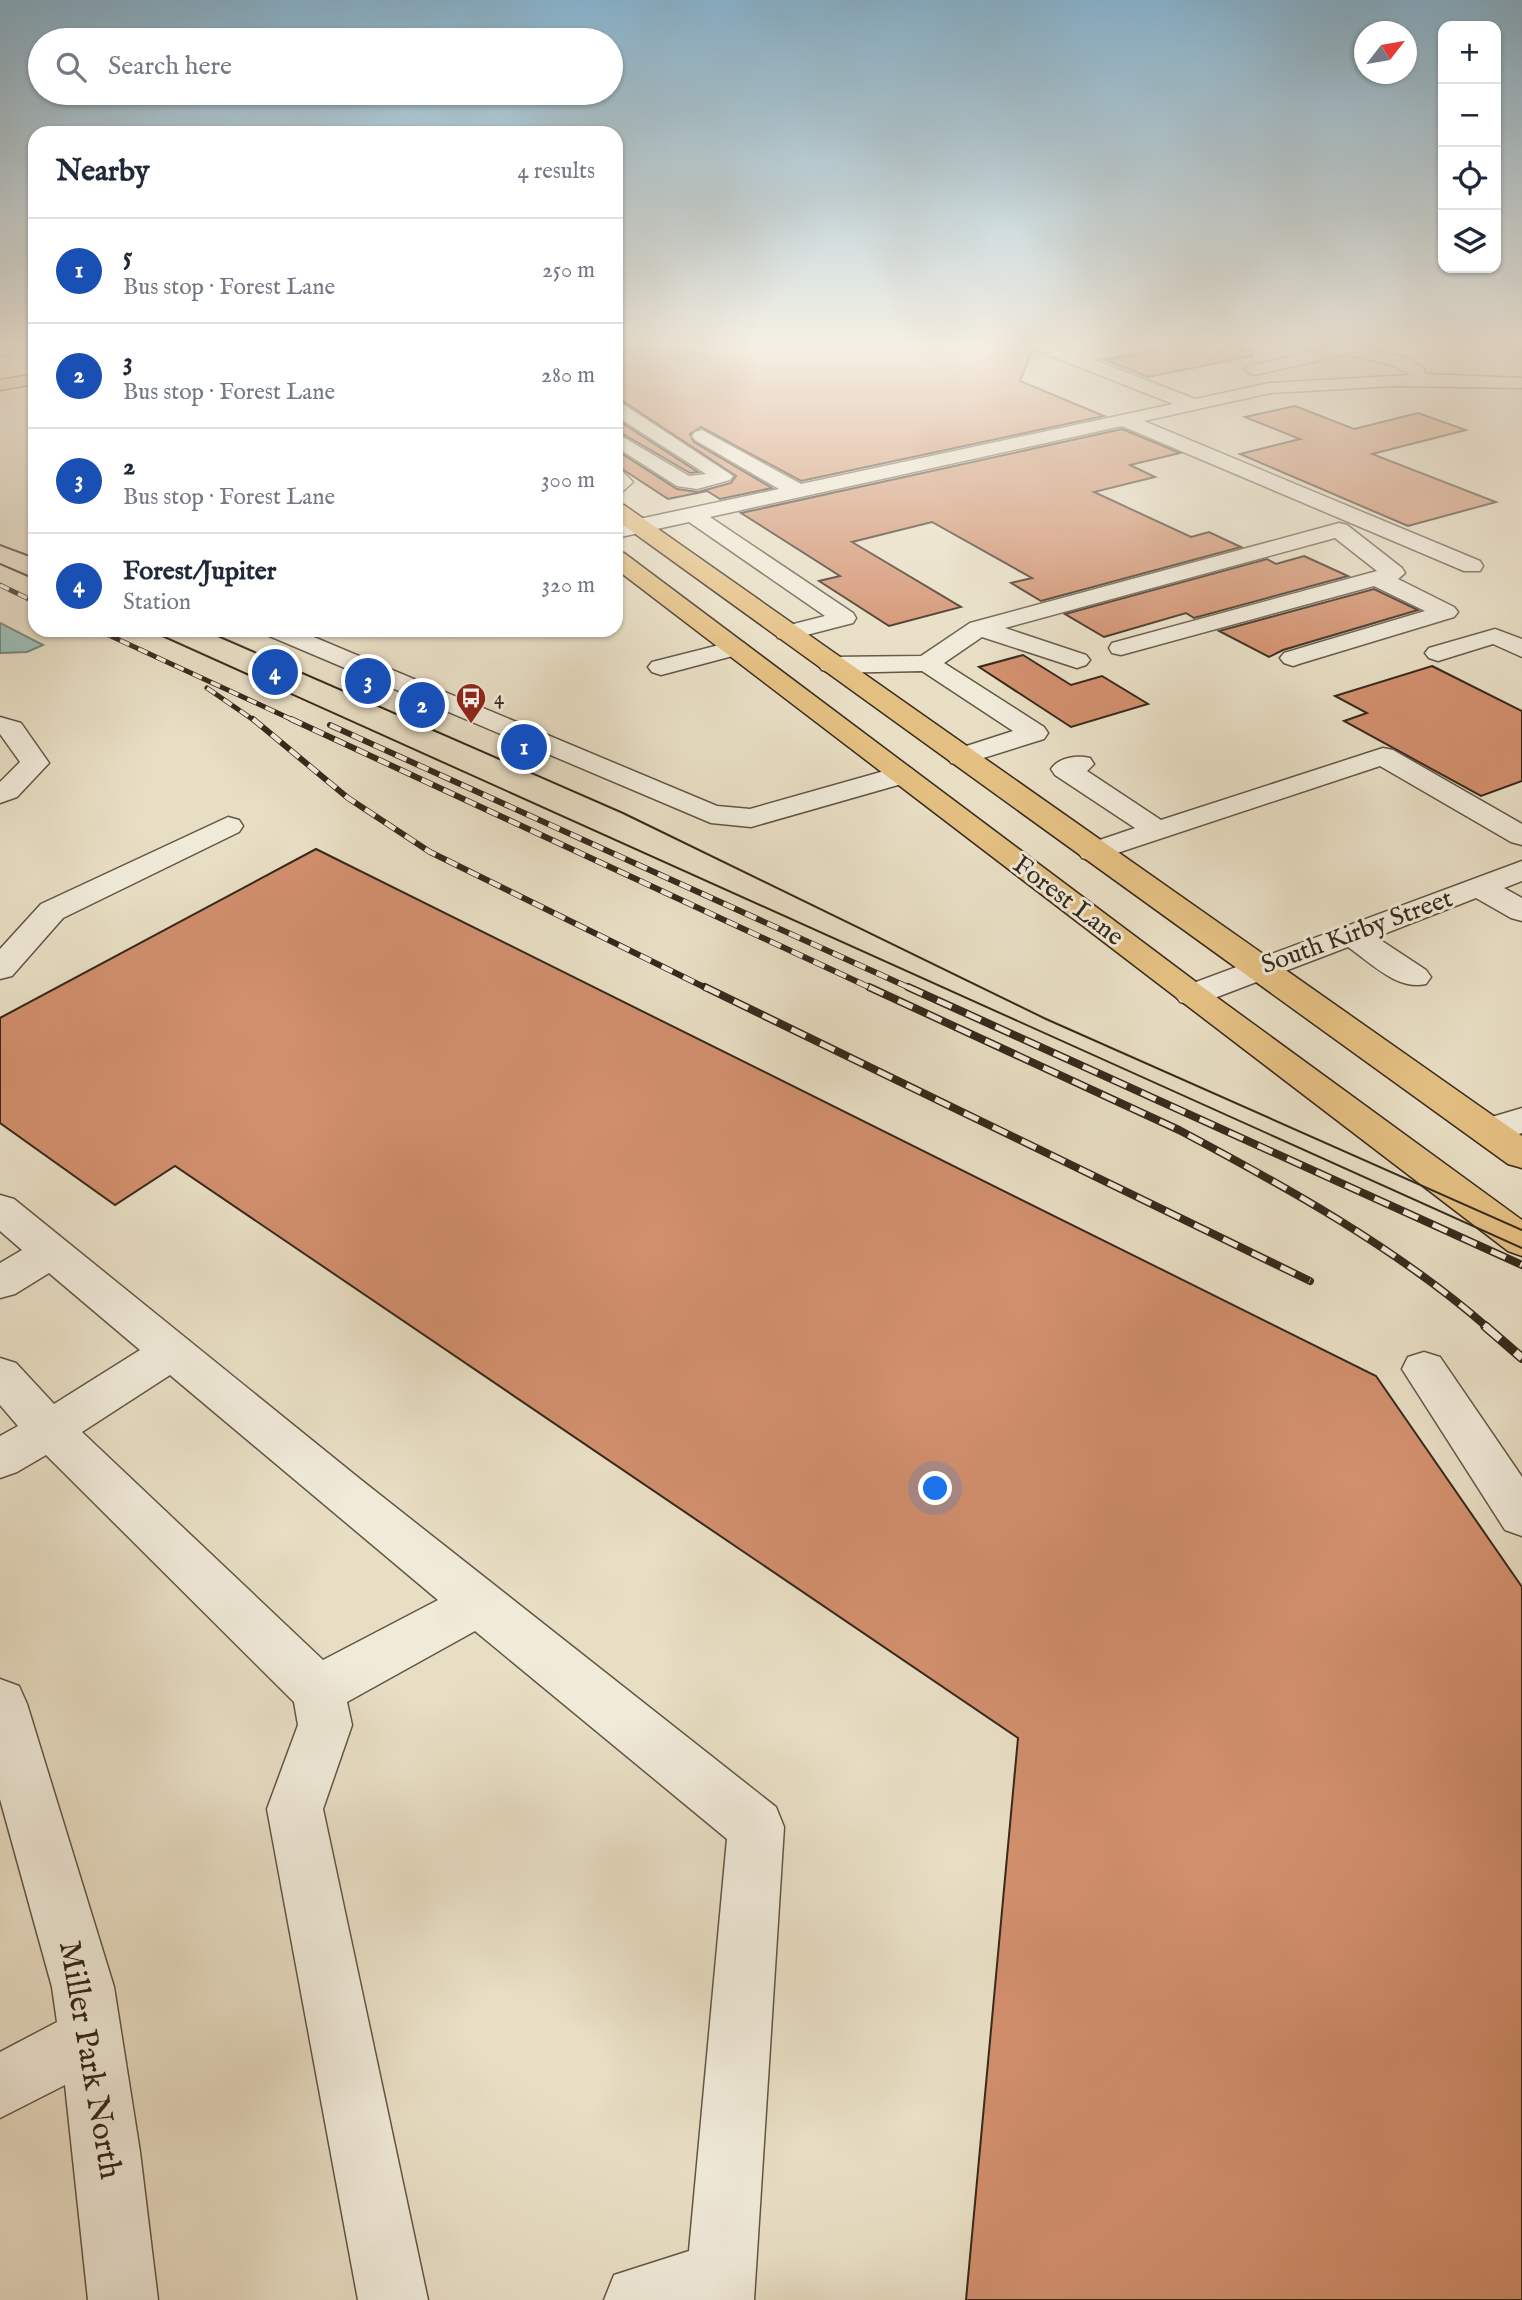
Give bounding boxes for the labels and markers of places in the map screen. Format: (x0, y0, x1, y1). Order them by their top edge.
pin: 4 (252, 646, 298, 698)
pin: 3 (345, 655, 391, 707)
pin: 2 (399, 679, 445, 731)
bus stop icon: 4 (454, 681, 488, 725)
place label: 4 (494, 685, 505, 712)
pin: 1 (501, 721, 547, 773)

